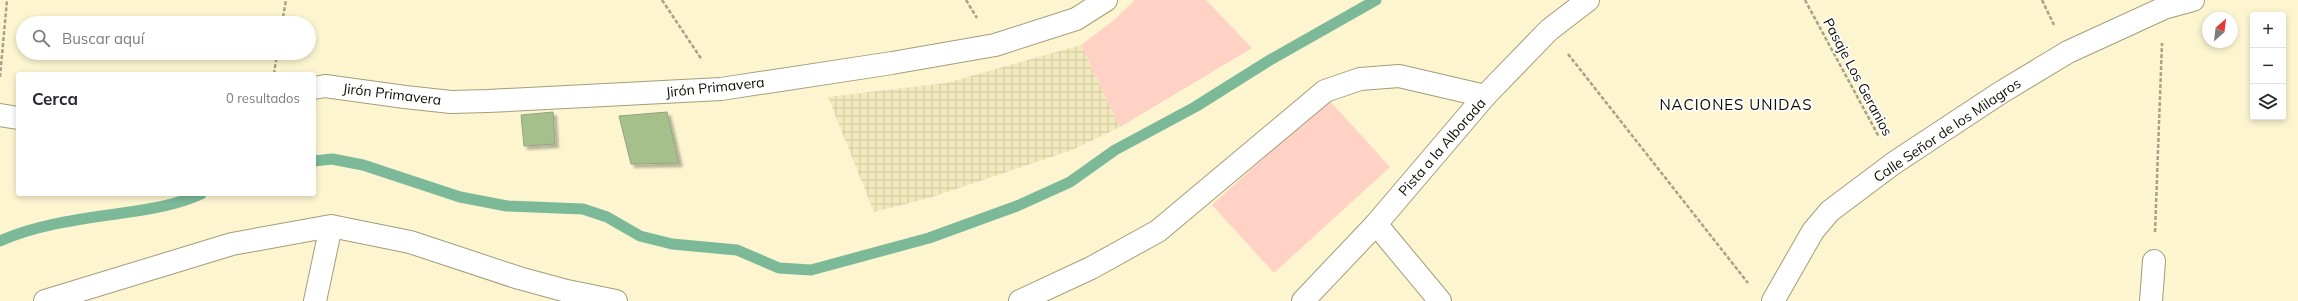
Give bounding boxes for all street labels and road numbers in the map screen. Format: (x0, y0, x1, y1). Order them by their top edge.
street label: Pasaje Los Geranios (1819, 15, 1897, 139)
street label: Jirón Primavera (665, 73, 765, 101)
street label: Calle Señor de los Milagros (1870, 74, 2024, 186)
street label: Jirón Primavera (342, 79, 442, 109)
street label: Pista a la Alborada (1395, 94, 1489, 200)

